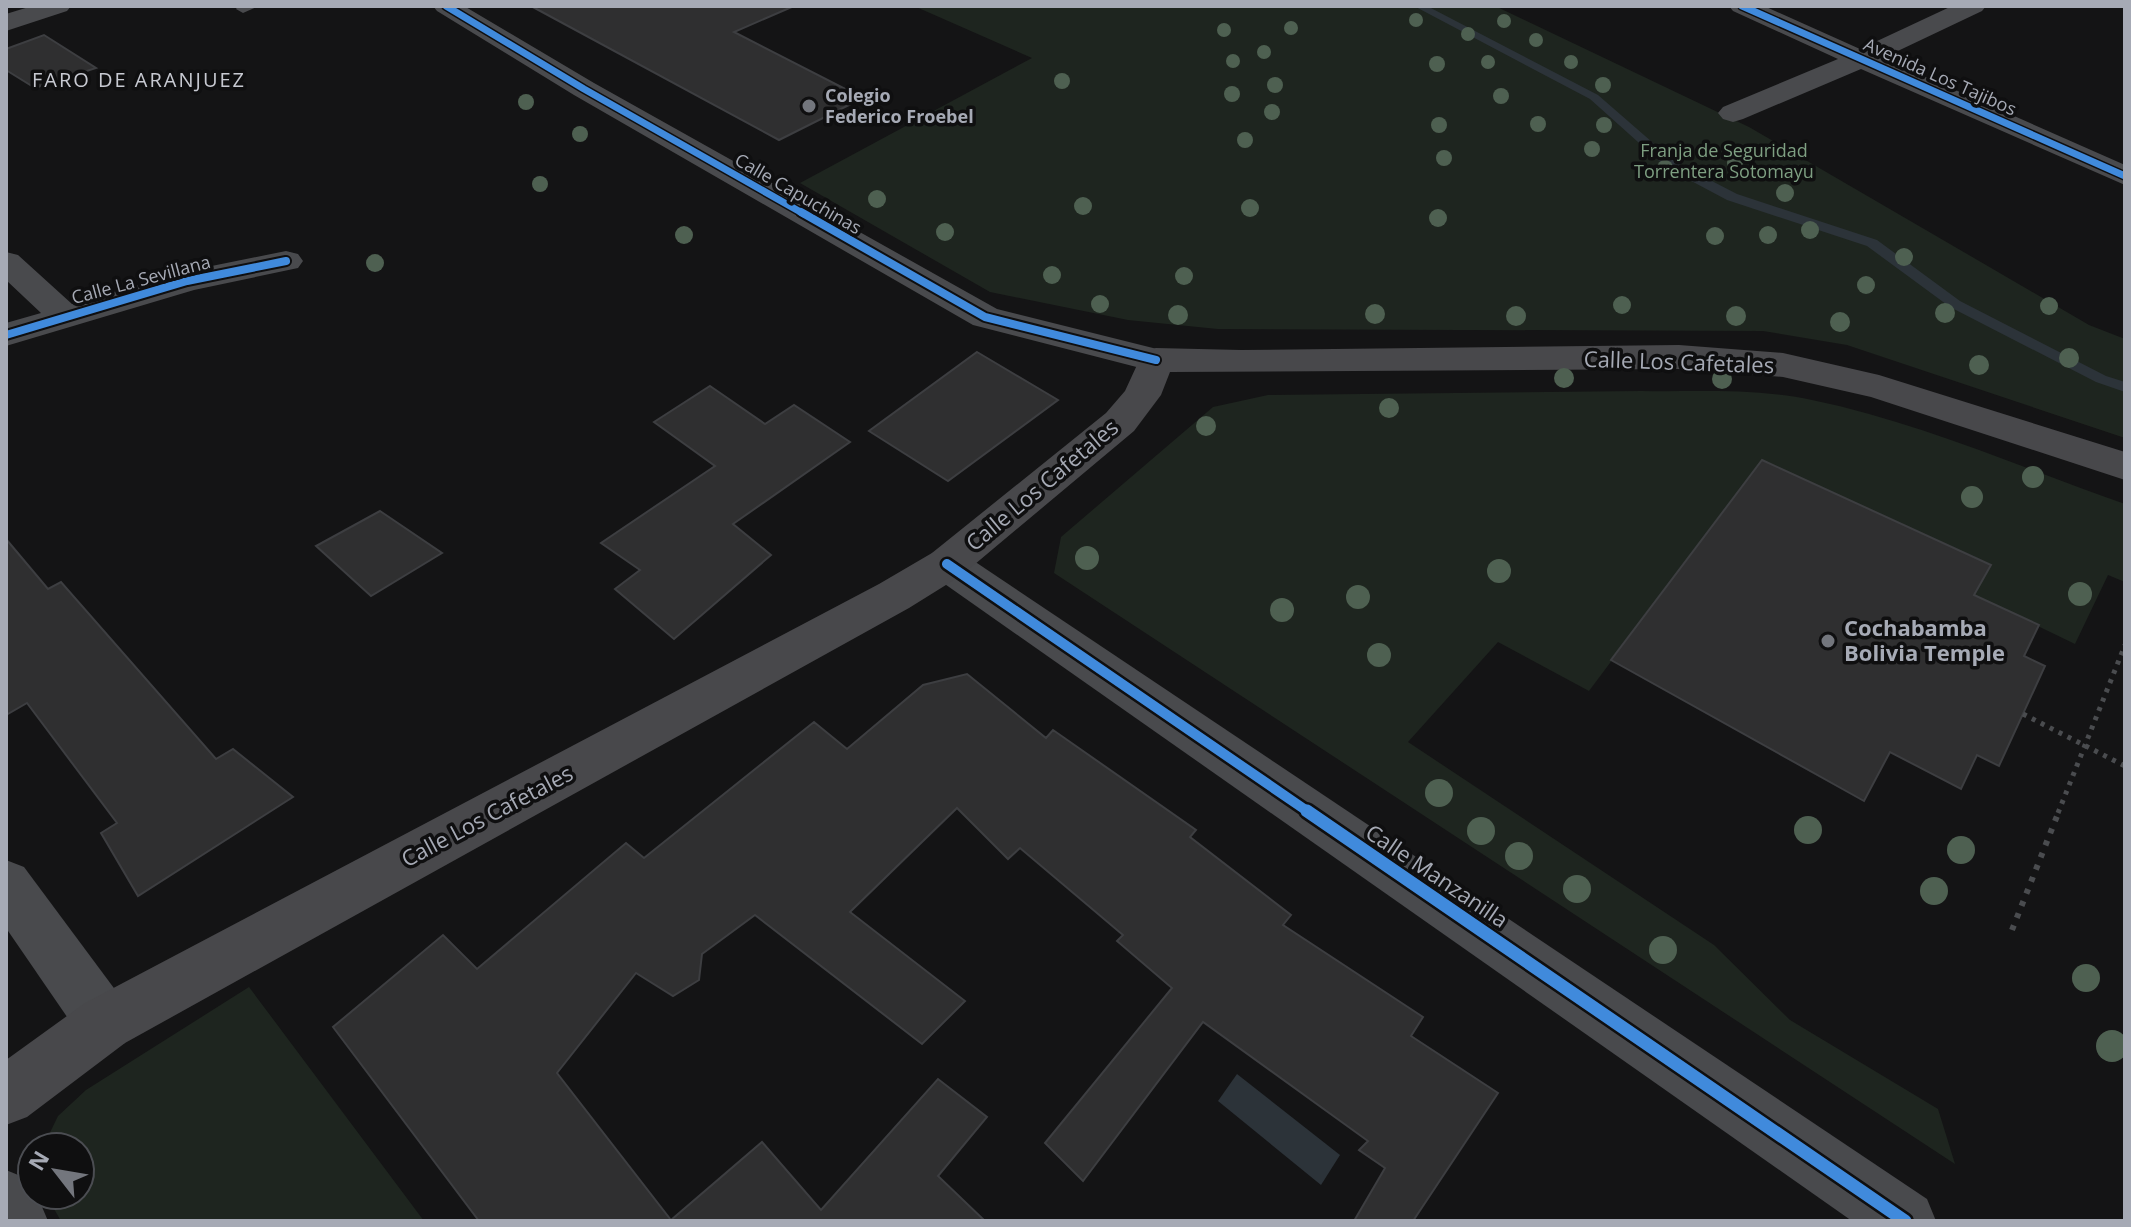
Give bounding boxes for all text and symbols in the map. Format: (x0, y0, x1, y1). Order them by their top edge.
street label: Avenida Los Tajibos (1860, 32, 2020, 121)
district label: FARO DE ARANJUEZ (32, 66, 246, 93)
place label: Colegio Federico Froebel (825, 83, 974, 128)
marker: Colegio Federico Froebel (800, 97, 818, 115)
park label: Franja de Seguridad Torrentera Sotomayu (1634, 138, 1814, 183)
street label: Calle Capuchinas (731, 147, 866, 239)
street label: Calle La Sevillana (69, 249, 213, 309)
street label: Calle Los Cafetales (1583, 343, 1775, 379)
street label: Calle Los Cafetales (959, 412, 1124, 557)
place label: Cochabamba Bolivia Temple (1844, 612, 2005, 667)
marker: Cochabamba Bolivia Temple (1819, 632, 1837, 650)
street label: Calle Los Cafetales (395, 757, 578, 873)
street label: Calle Manzanilla (1360, 816, 1515, 934)
north arrow (16, 1131, 96, 1211)
text: N (21, 1145, 55, 1176)

